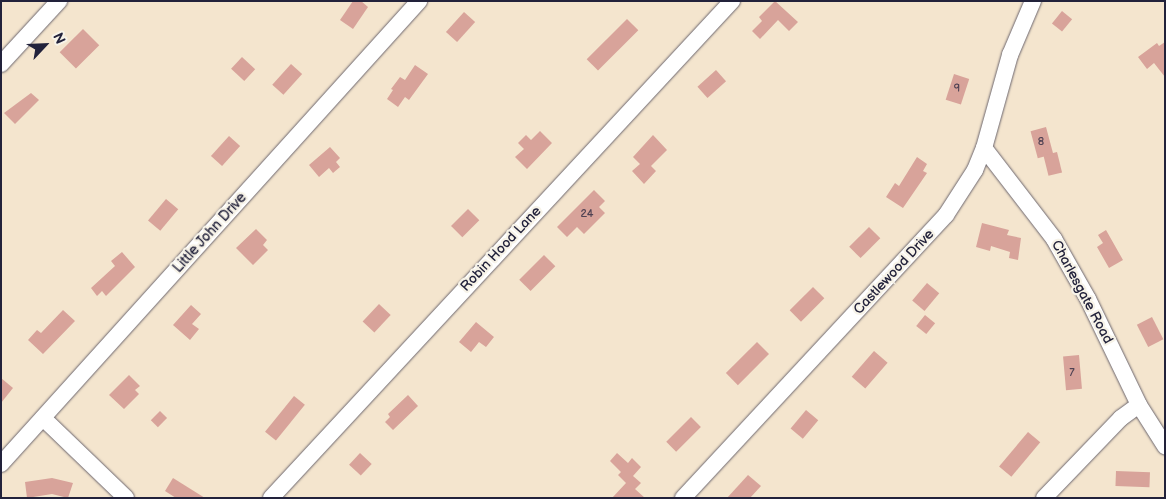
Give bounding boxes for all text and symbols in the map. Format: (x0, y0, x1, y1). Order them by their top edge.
north arrow (20, 20, 70, 70)
text: N (49, 30, 69, 47)
house number: 9 (954, 82, 960, 96)
house number: 8 (1038, 135, 1044, 149)
street label: Little John Drive (170, 189, 250, 277)
street label: Robin Hood Lane (457, 203, 545, 295)
house number: 24 (580, 207, 594, 221)
street label: Castlewood Drive (850, 226, 938, 318)
street label: Charlesgate Road (1048, 237, 1116, 347)
house number: 7 (1069, 366, 1075, 380)

